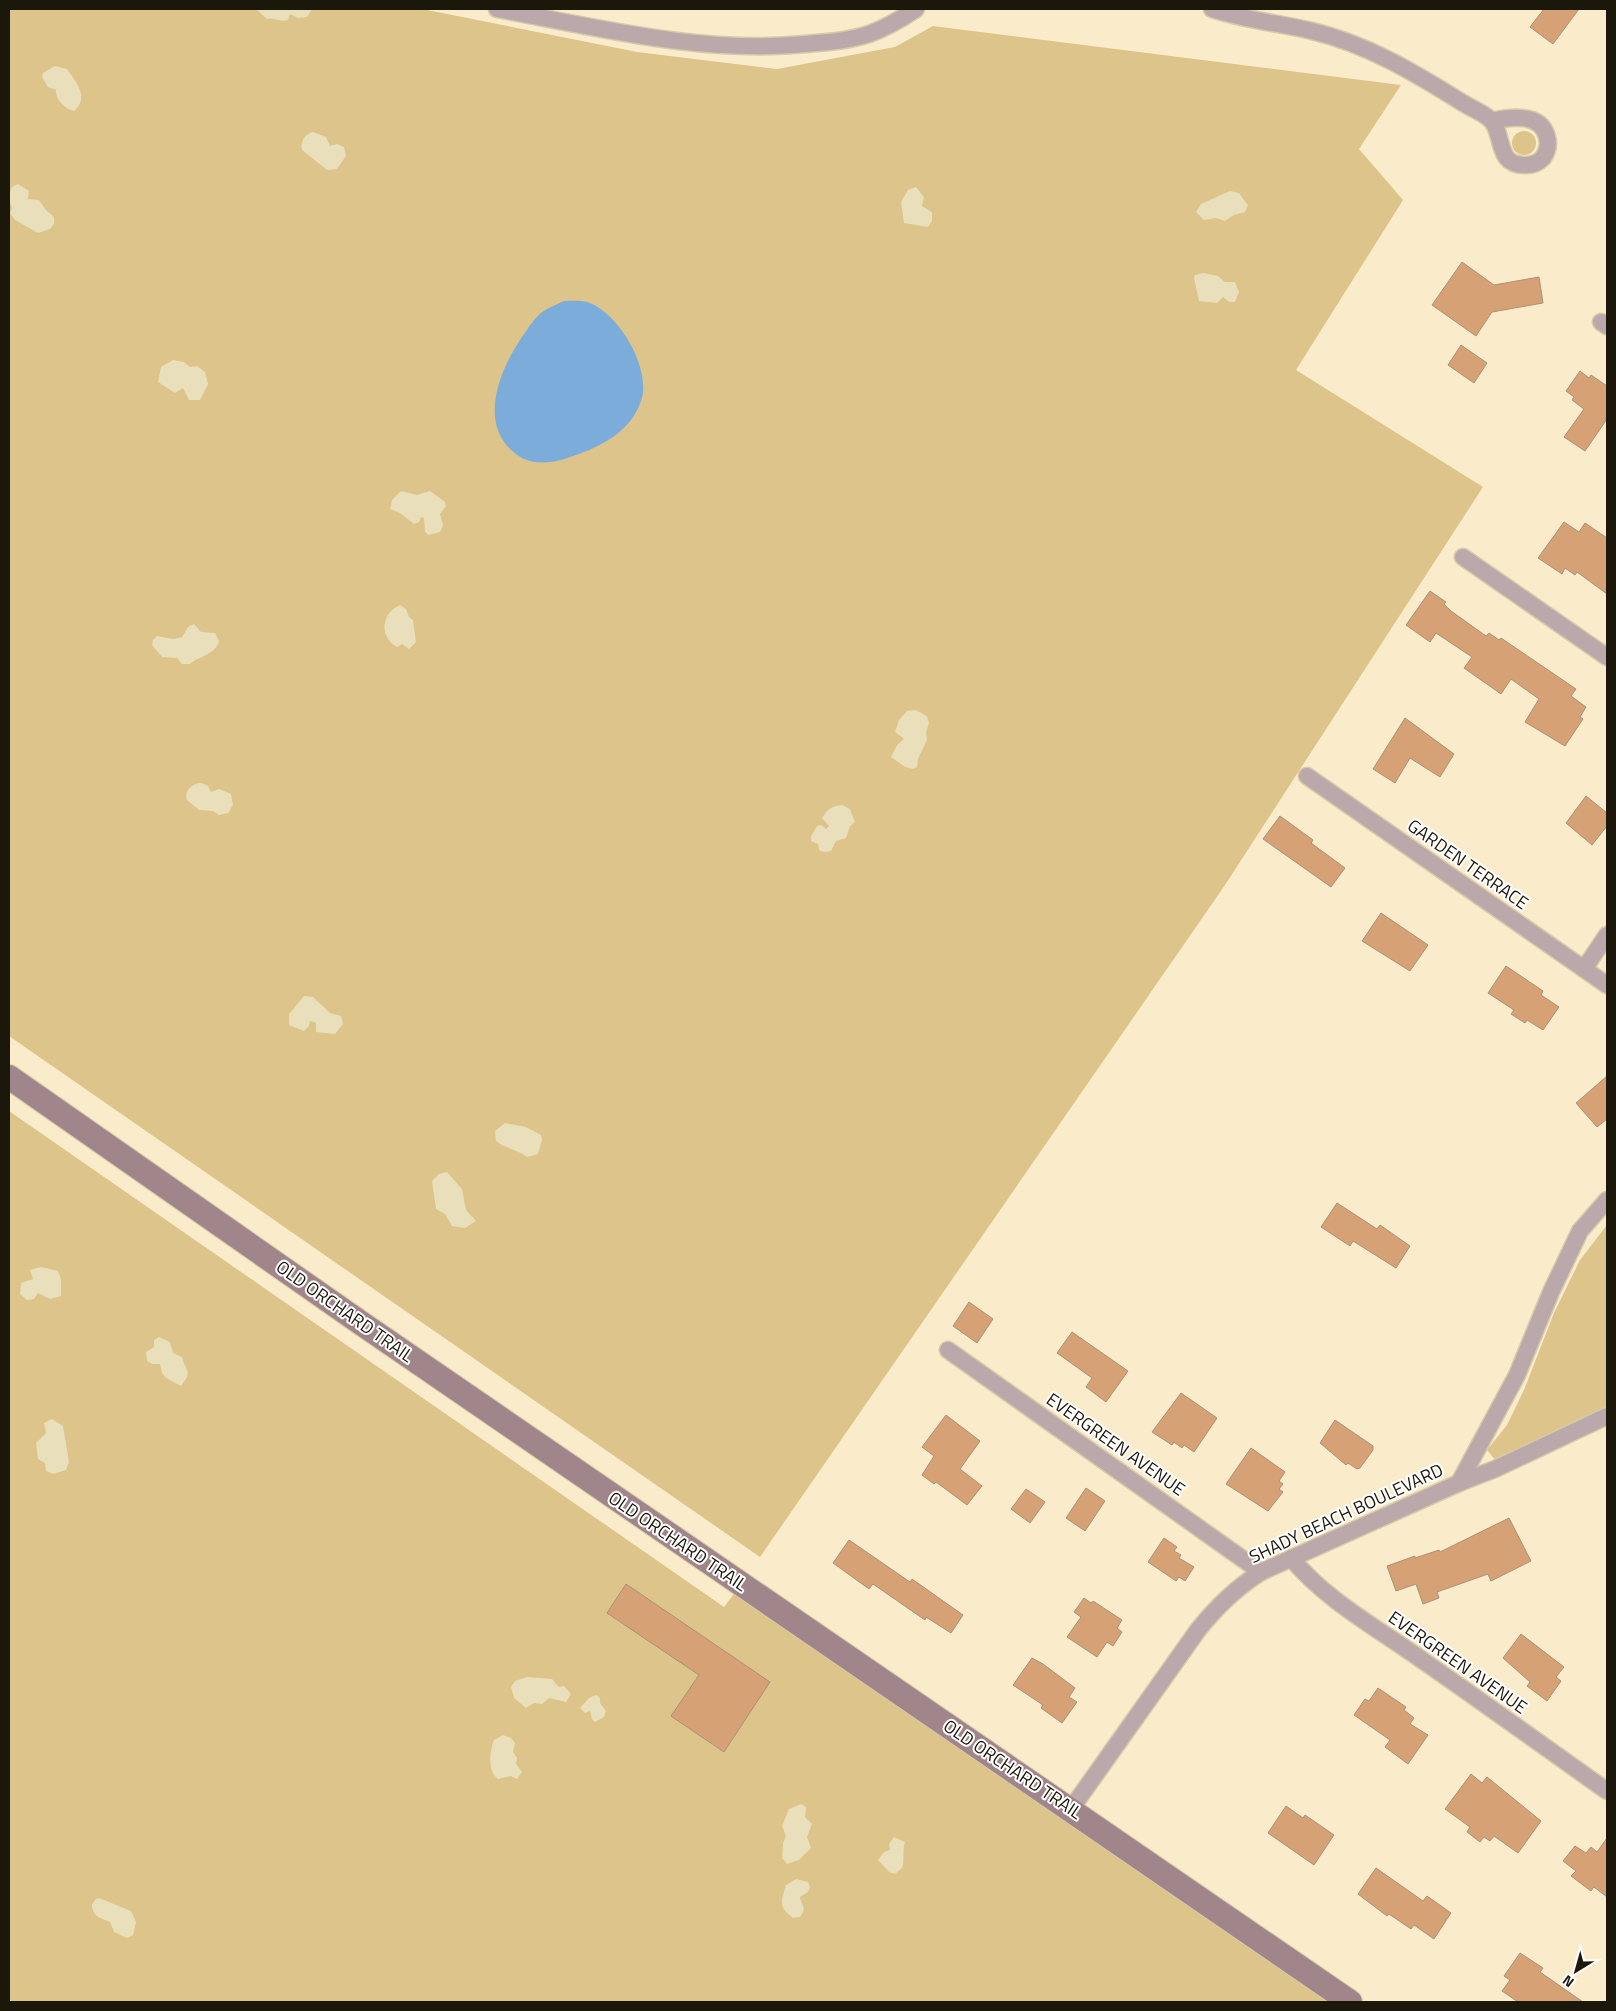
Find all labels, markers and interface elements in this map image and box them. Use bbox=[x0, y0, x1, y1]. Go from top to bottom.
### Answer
street label: GARDEN TERRACE bbox=[1402, 812, 1534, 916]
street label: OLD ORCHARD TRAIL bbox=[271, 1253, 420, 1369]
street label: EVERGREEN AVENUE bbox=[1041, 1386, 1191, 1502]
street label: SHADY BEACH BOULEVARD bbox=[1245, 1456, 1447, 1570]
street label: OLD ORCHARD TRAIL bbox=[603, 1484, 753, 1598]
street label: EVERGREEN AVENUE bbox=[1383, 1604, 1533, 1720]
street label: OLD ORCHARD TRAIL bbox=[938, 1712, 1088, 1826]
north arrow bbox=[1551, 1946, 1601, 1996]
text: N bbox=[1558, 1970, 1578, 1993]

